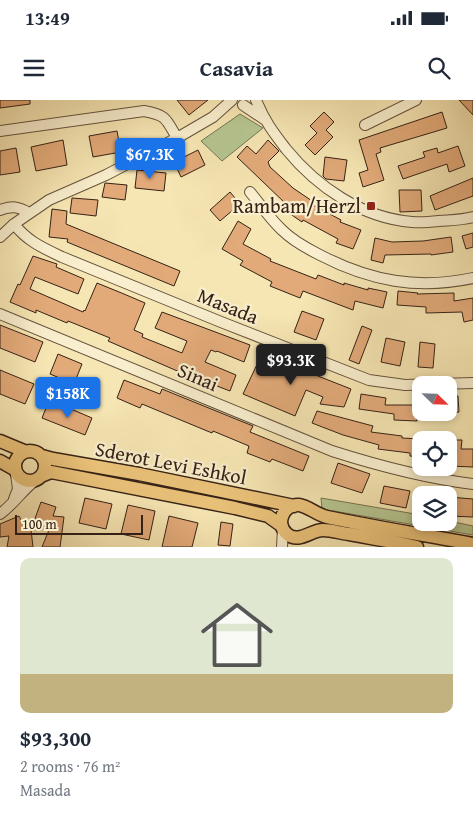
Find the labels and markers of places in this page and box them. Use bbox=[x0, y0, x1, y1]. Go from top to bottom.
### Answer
pin: $67.3K bbox=[109, 138, 191, 180]
place label: Rambam/Herzl bbox=[233, 191, 361, 220]
marker: Rambam/Herzl bbox=[365, 200, 377, 212]
pin: $93.3K bbox=[250, 344, 332, 386]
pin: $158K bbox=[33, 376, 103, 419]

